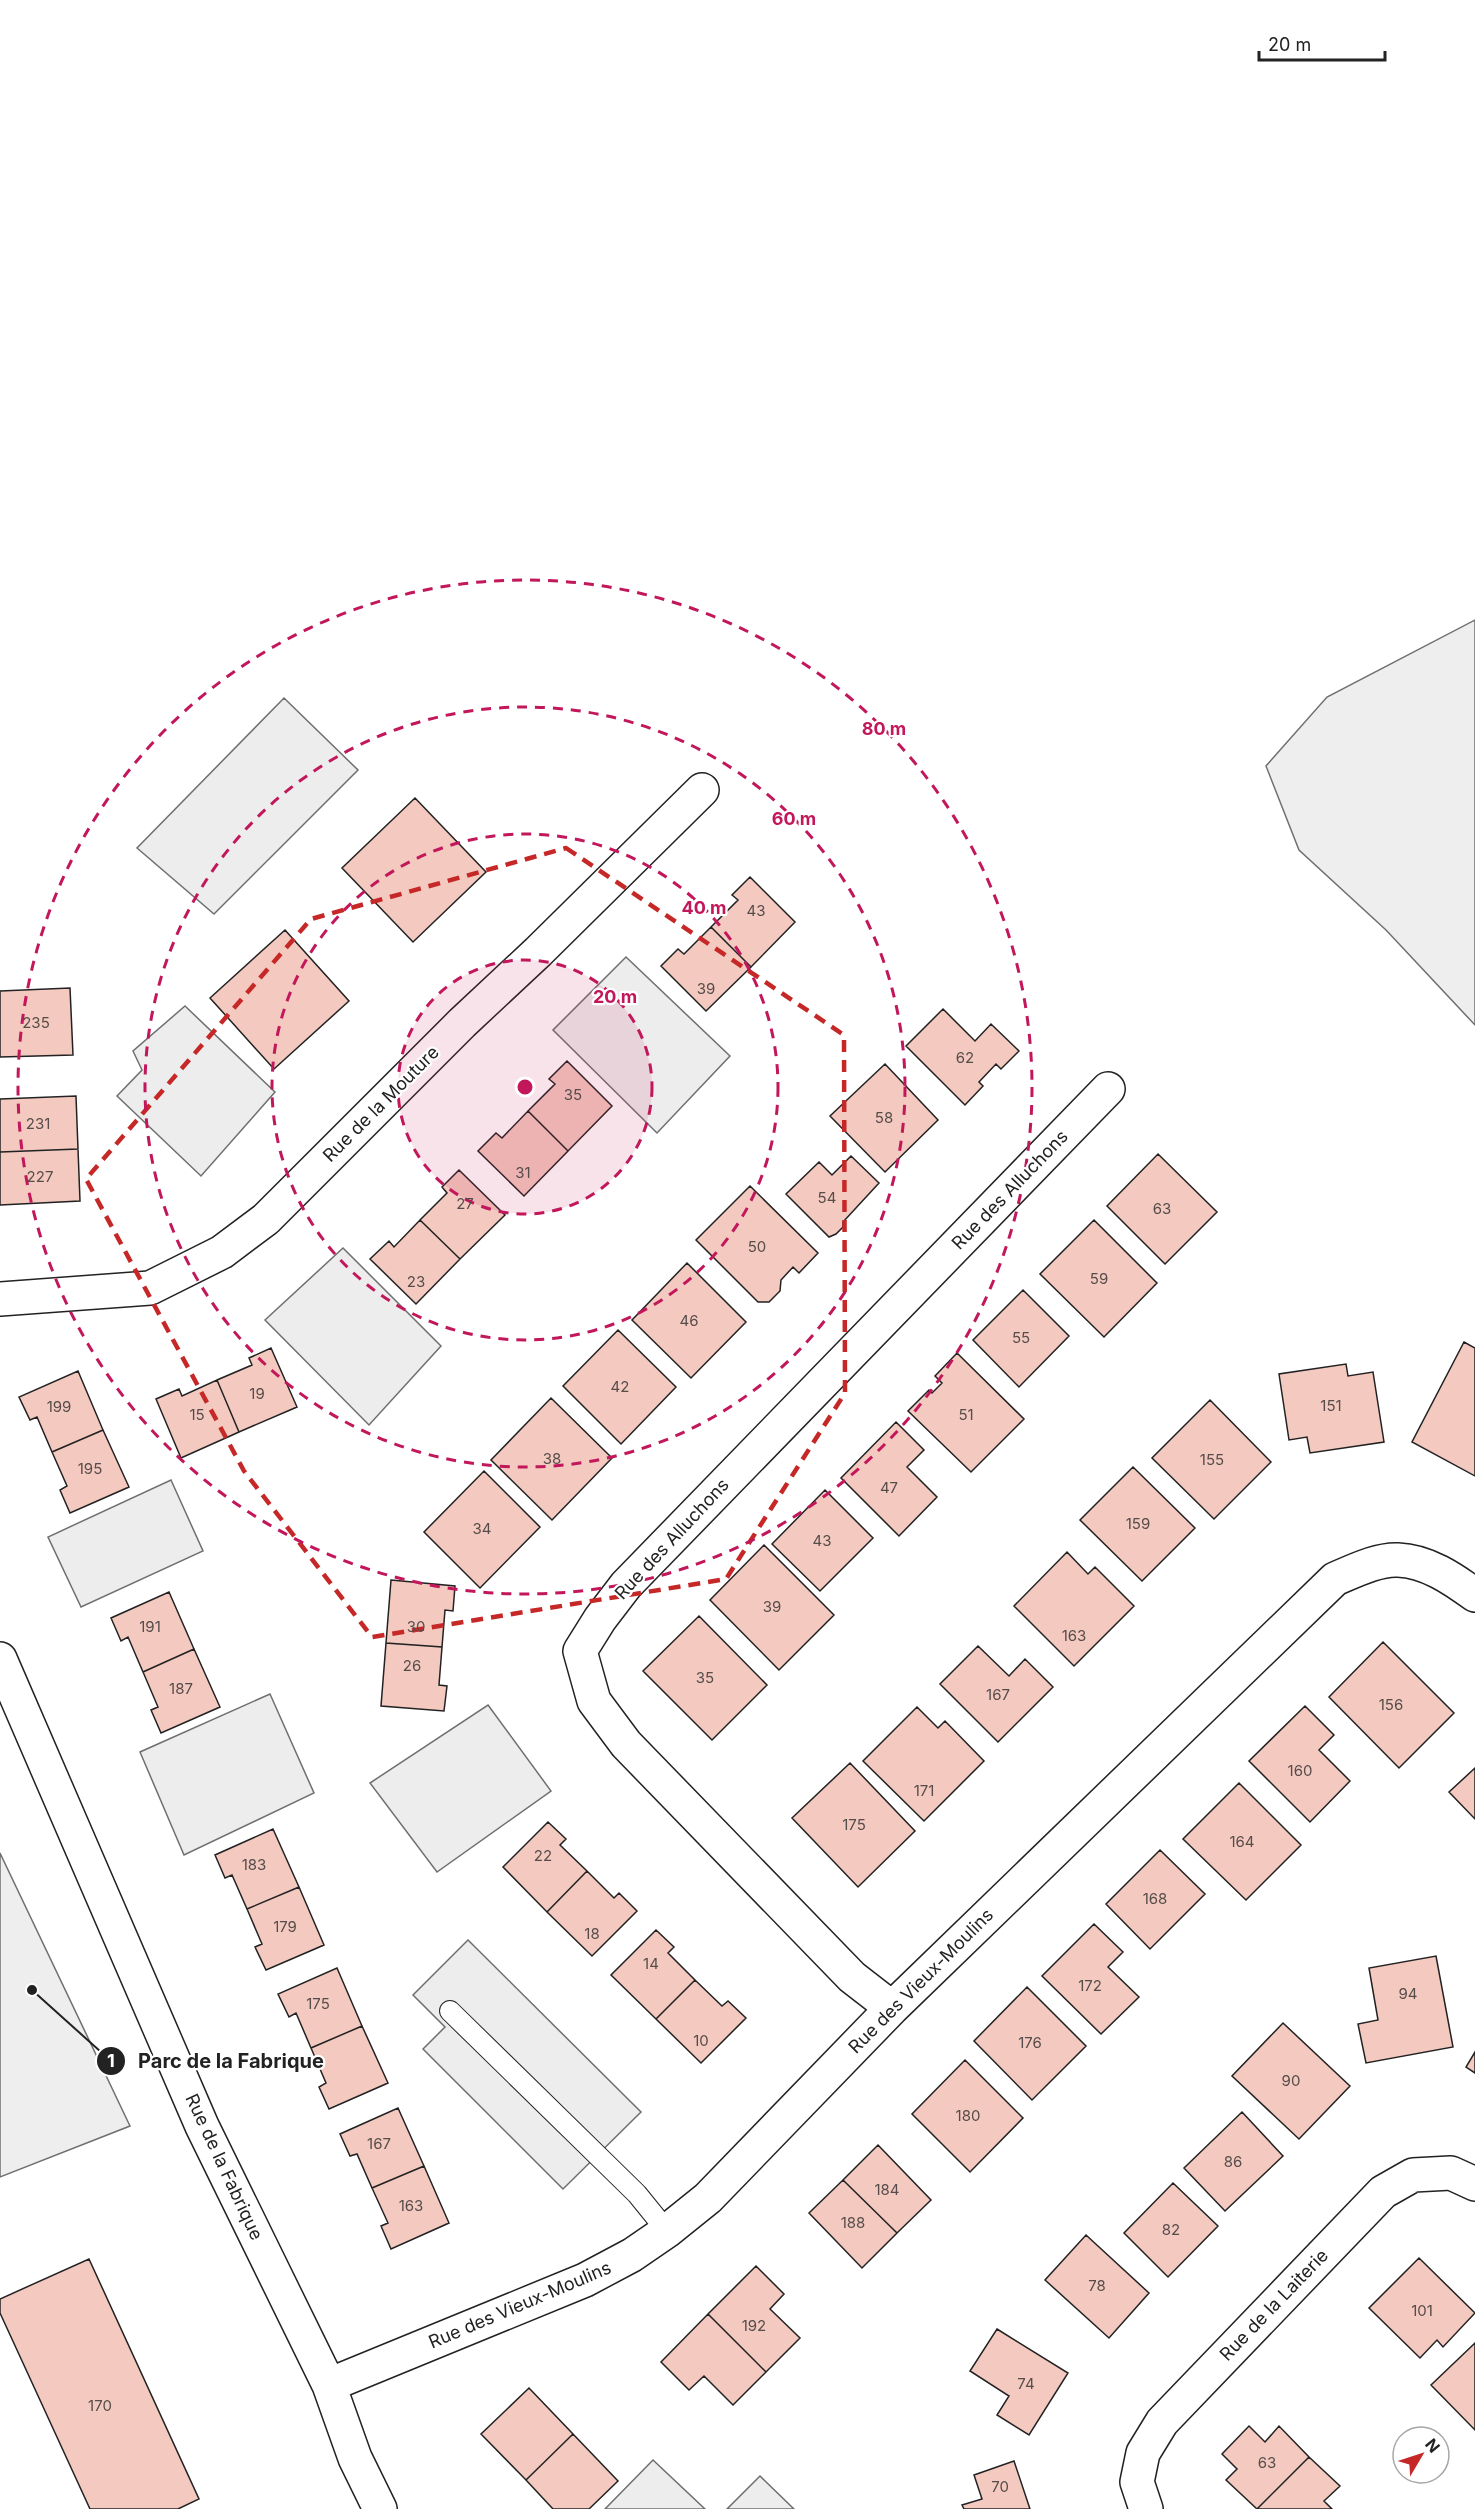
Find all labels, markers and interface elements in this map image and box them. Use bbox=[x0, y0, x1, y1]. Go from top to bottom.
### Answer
scale bar bbox=[1259, 24, 1385, 62]
text: 20 m bbox=[1268, 34, 1311, 55]
text: 80 m bbox=[862, 718, 906, 739]
text: 60 m bbox=[772, 808, 816, 829]
text: 40 m bbox=[682, 897, 727, 918]
house number: 43 bbox=[747, 901, 765, 920]
house number: 39 bbox=[697, 979, 715, 998]
text: 20 m bbox=[593, 986, 637, 1007]
house number: 235 bbox=[22, 1013, 50, 1032]
street label: Rue de la Mouture bbox=[318, 1041, 443, 1166]
house number: 62 bbox=[956, 1048, 974, 1067]
centre of rings bbox=[515, 1077, 535, 1097]
house number: 35 bbox=[564, 1085, 582, 1104]
house number: 58 bbox=[875, 1108, 893, 1127]
house number: 231 bbox=[26, 1114, 50, 1133]
street label: Rue des Alluchons bbox=[947, 1126, 1072, 1254]
house number: 31 bbox=[515, 1163, 531, 1182]
house number: 227 bbox=[27, 1167, 53, 1186]
house number: 54 bbox=[818, 1188, 836, 1207]
house number: 27 bbox=[456, 1194, 474, 1213]
house number: 63 bbox=[1153, 1199, 1171, 1218]
house number: 50 bbox=[748, 1237, 766, 1256]
house number: 59 bbox=[1090, 1269, 1108, 1288]
house number: 23 bbox=[407, 1272, 425, 1291]
house number: 46 bbox=[680, 1311, 699, 1330]
house number: 55 bbox=[1012, 1328, 1030, 1347]
house number: 42 bbox=[611, 1377, 629, 1396]
house number: 19 bbox=[249, 1384, 265, 1403]
house number: 151 bbox=[1320, 1396, 1342, 1415]
house number: 199 bbox=[47, 1397, 71, 1416]
house number: 15 bbox=[189, 1405, 205, 1424]
house number: 51 bbox=[958, 1405, 974, 1424]
house number: 38 bbox=[543, 1449, 561, 1468]
house number: 155 bbox=[1200, 1450, 1224, 1469]
house number: 195 bbox=[78, 1459, 102, 1478]
street label: Rue des Alluchons bbox=[610, 1474, 733, 1603]
house number: 47 bbox=[880, 1478, 898, 1497]
house number: 159 bbox=[1126, 1514, 1150, 1533]
house number: 34 bbox=[473, 1519, 491, 1538]
house number: 43 bbox=[813, 1531, 831, 1550]
house number: 39 bbox=[763, 1597, 781, 1616]
house number: 191 bbox=[139, 1617, 161, 1636]
house number: 30 bbox=[407, 1617, 425, 1636]
house number: 163 bbox=[1062, 1626, 1086, 1645]
house number: 26 bbox=[403, 1656, 421, 1675]
house number: 35 bbox=[696, 1668, 714, 1687]
house number: 187 bbox=[169, 1679, 193, 1698]
house number: 167 bbox=[986, 1685, 1010, 1704]
house number: 156 bbox=[1379, 1695, 1403, 1714]
house number: 160 bbox=[1288, 1761, 1312, 1780]
house number: 171 bbox=[914, 1781, 934, 1800]
house number: 175 bbox=[842, 1815, 866, 1834]
house number: 164 bbox=[1229, 1832, 1255, 1851]
house number: 22 bbox=[534, 1846, 552, 1865]
house number: 183 bbox=[242, 1855, 266, 1874]
house number: 168 bbox=[1143, 1889, 1167, 1908]
street label: Rue des Vieux-Moulins bbox=[844, 1904, 997, 2057]
house number: 179 bbox=[273, 1917, 297, 1936]
house number: 18 bbox=[584, 1924, 600, 1943]
house number: 14 bbox=[643, 1954, 659, 1973]
house number: 172 bbox=[1078, 1976, 1102, 1995]
house number: 94 bbox=[1399, 1984, 1418, 2003]
house number: 175 bbox=[306, 1994, 330, 2013]
house number: 10 bbox=[693, 2031, 709, 2050]
house number: 176 bbox=[1018, 2033, 1042, 2052]
callout: Parc de la Fabrique bbox=[96, 2042, 336, 2080]
text: Parc de la Fabrique bbox=[138, 2049, 324, 2073]
text: 1 bbox=[107, 2050, 115, 2071]
house number: 90 bbox=[1282, 2071, 1300, 2090]
street label: Rue de la Fabrique bbox=[181, 2090, 268, 2243]
house number: 180 bbox=[956, 2106, 980, 2125]
house number: 167 bbox=[367, 2134, 391, 2153]
house number: 86 bbox=[1224, 2152, 1242, 2171]
house number: 184 bbox=[874, 2180, 900, 2199]
house number: 163 bbox=[399, 2196, 423, 2215]
house number: 188 bbox=[841, 2213, 865, 2232]
house number: 82 bbox=[1162, 2220, 1180, 2239]
street label: Rue de la Laiterie bbox=[1215, 2245, 1332, 2365]
street label: Rue des Vieux-Moulins bbox=[425, 2257, 614, 2353]
house number: 78 bbox=[1088, 2276, 1106, 2295]
house number: 101 bbox=[1411, 2301, 1433, 2320]
house number: 192 bbox=[742, 2316, 766, 2335]
house number: 74 bbox=[1017, 2374, 1035, 2393]
house number: 170 bbox=[88, 2396, 112, 2415]
north arrow bbox=[1391, 2425, 1451, 2485]
text: N bbox=[1421, 2435, 1444, 2457]
house number: 63 bbox=[1258, 2453, 1276, 2472]
house number: 70 bbox=[991, 2477, 1009, 2496]

